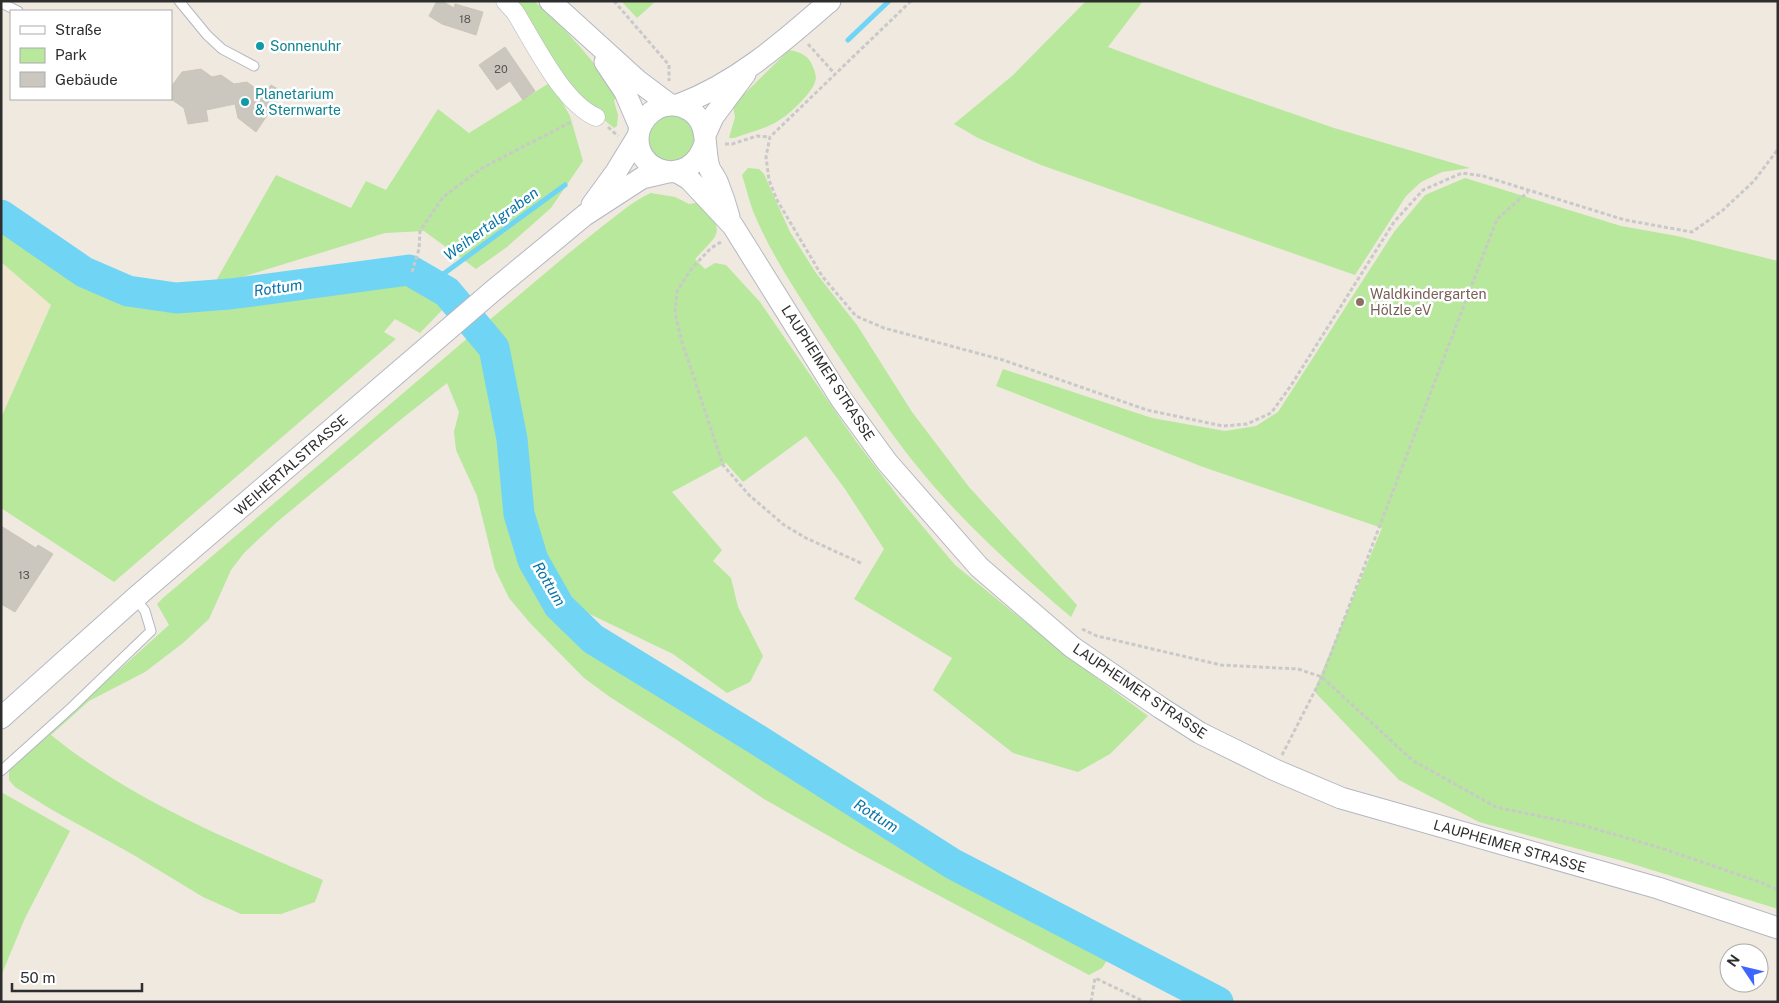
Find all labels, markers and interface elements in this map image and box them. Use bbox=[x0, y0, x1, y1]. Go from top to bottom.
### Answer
legend bbox=[10, 10, 172, 100]
house number: 18 bbox=[459, 13, 471, 25]
text: Straße bbox=[55, 21, 102, 38]
place label: Sonnenuhr bbox=[270, 38, 341, 54]
marker: Sonnenuhr bbox=[254, 40, 266, 52]
text: Park bbox=[55, 46, 87, 63]
house number: 20 bbox=[494, 63, 508, 75]
text: Gebäude bbox=[55, 71, 118, 88]
place label: Planetarium & Sternwarte bbox=[255, 86, 341, 118]
marker: Planetarium & Sternwarte bbox=[239, 96, 251, 108]
water label: Weihertalgraben bbox=[440, 184, 541, 264]
water label: Rottum bbox=[253, 276, 303, 299]
place label: Waldkindergarten Hölzle eV bbox=[1370, 286, 1487, 318]
marker: Waldkindergarten Hölzle eV bbox=[1354, 296, 1366, 308]
street label: LAUPHEIMER STRASSE bbox=[778, 302, 878, 444]
street label: WEIHERTALSTRASSE bbox=[231, 412, 351, 518]
water label: Rottum bbox=[530, 558, 569, 609]
house number: 13 bbox=[18, 569, 30, 581]
street label: LAUPHEIMER STRASSE bbox=[1070, 640, 1210, 742]
water label: Rottum bbox=[851, 795, 901, 836]
street label: LAUPHEIMER STRASSE bbox=[1432, 817, 1588, 875]
north arrow bbox=[1719, 943, 1769, 993]
text: N bbox=[1724, 951, 1743, 970]
scale bar bbox=[12, 960, 142, 992]
text: 50 m bbox=[20, 969, 55, 986]

